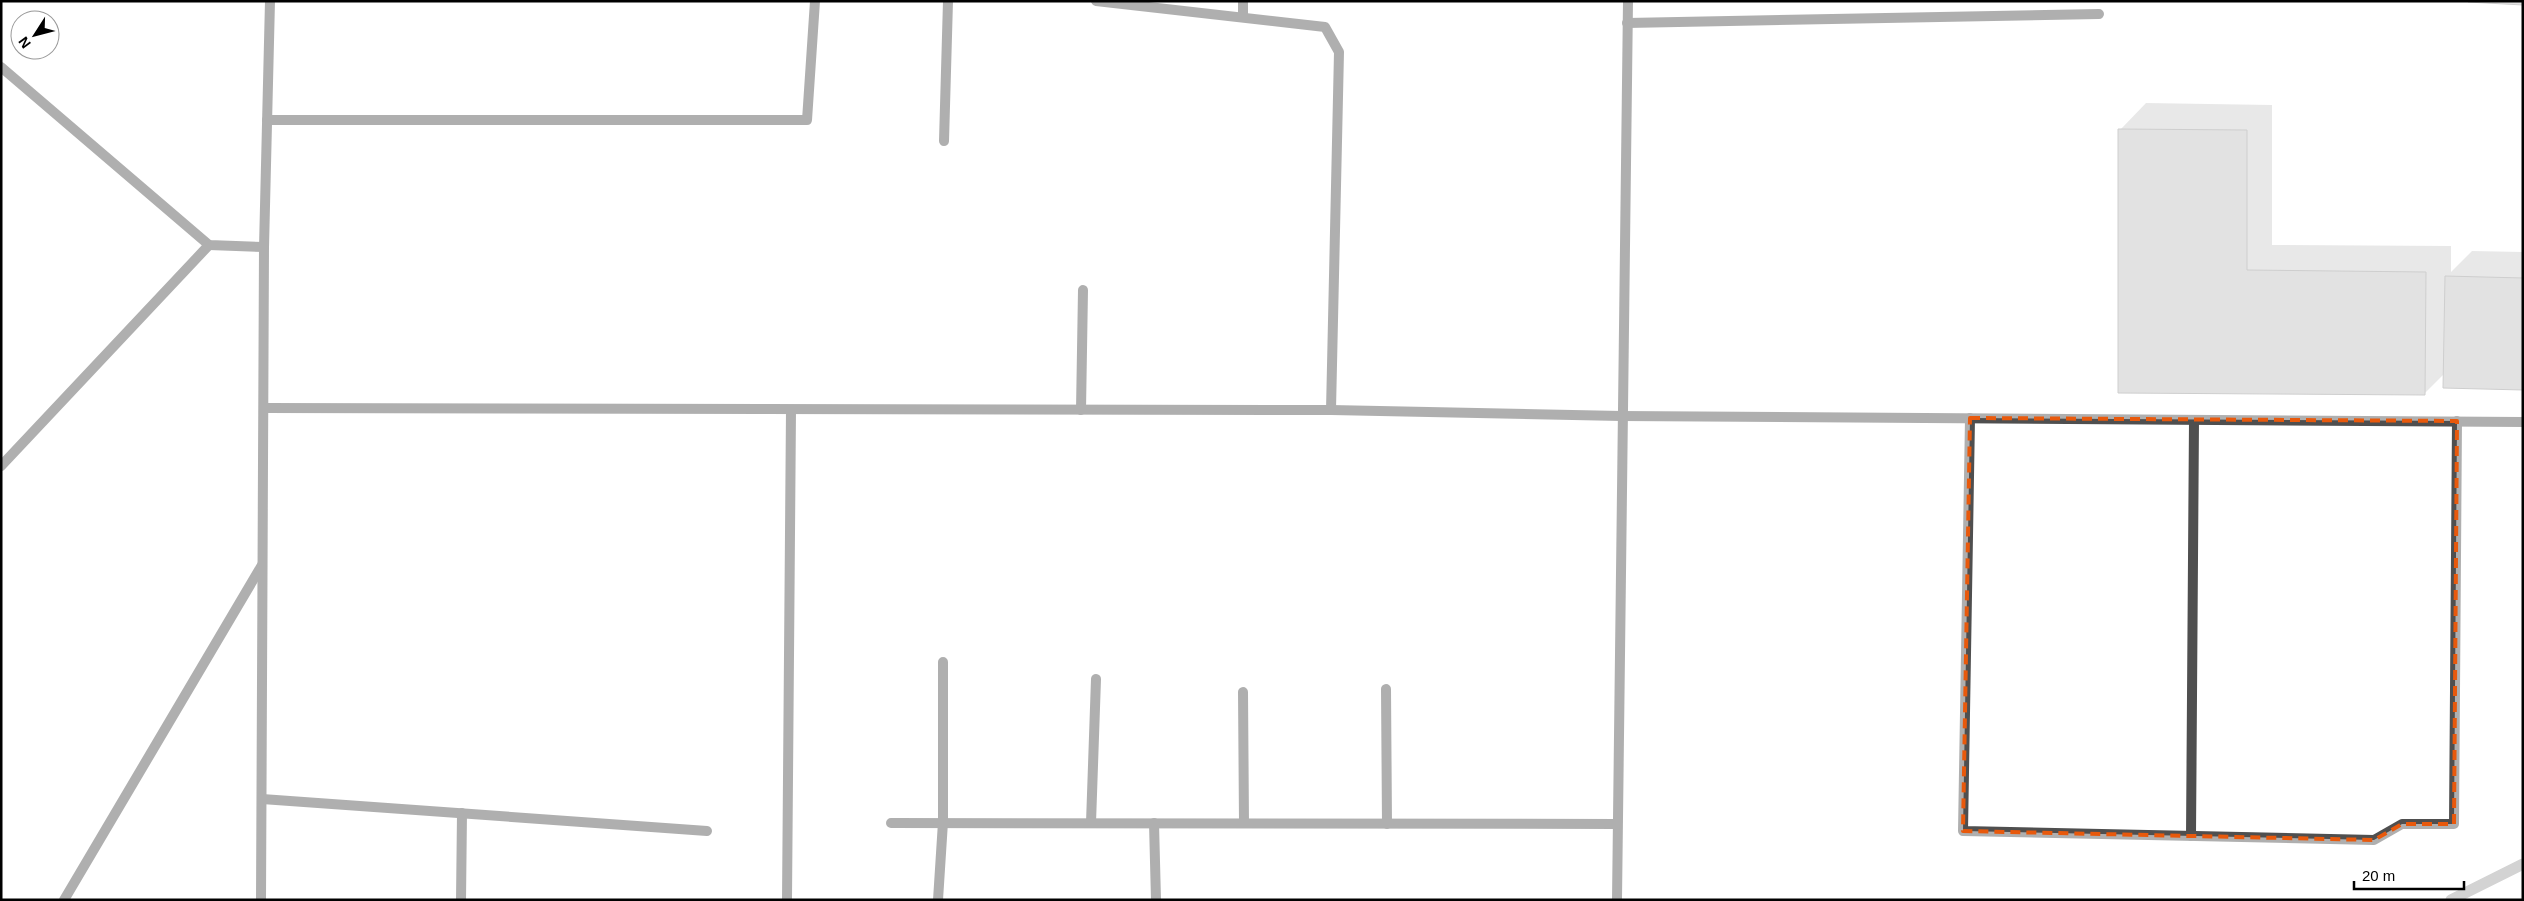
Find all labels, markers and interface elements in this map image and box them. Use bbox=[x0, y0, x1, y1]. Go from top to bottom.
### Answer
north arrow bbox=[10, 10, 60, 60]
text: N bbox=[15, 34, 34, 51]
scale bar bbox=[2354, 858, 2464, 890]
text: 20 m bbox=[2362, 867, 2395, 884]

